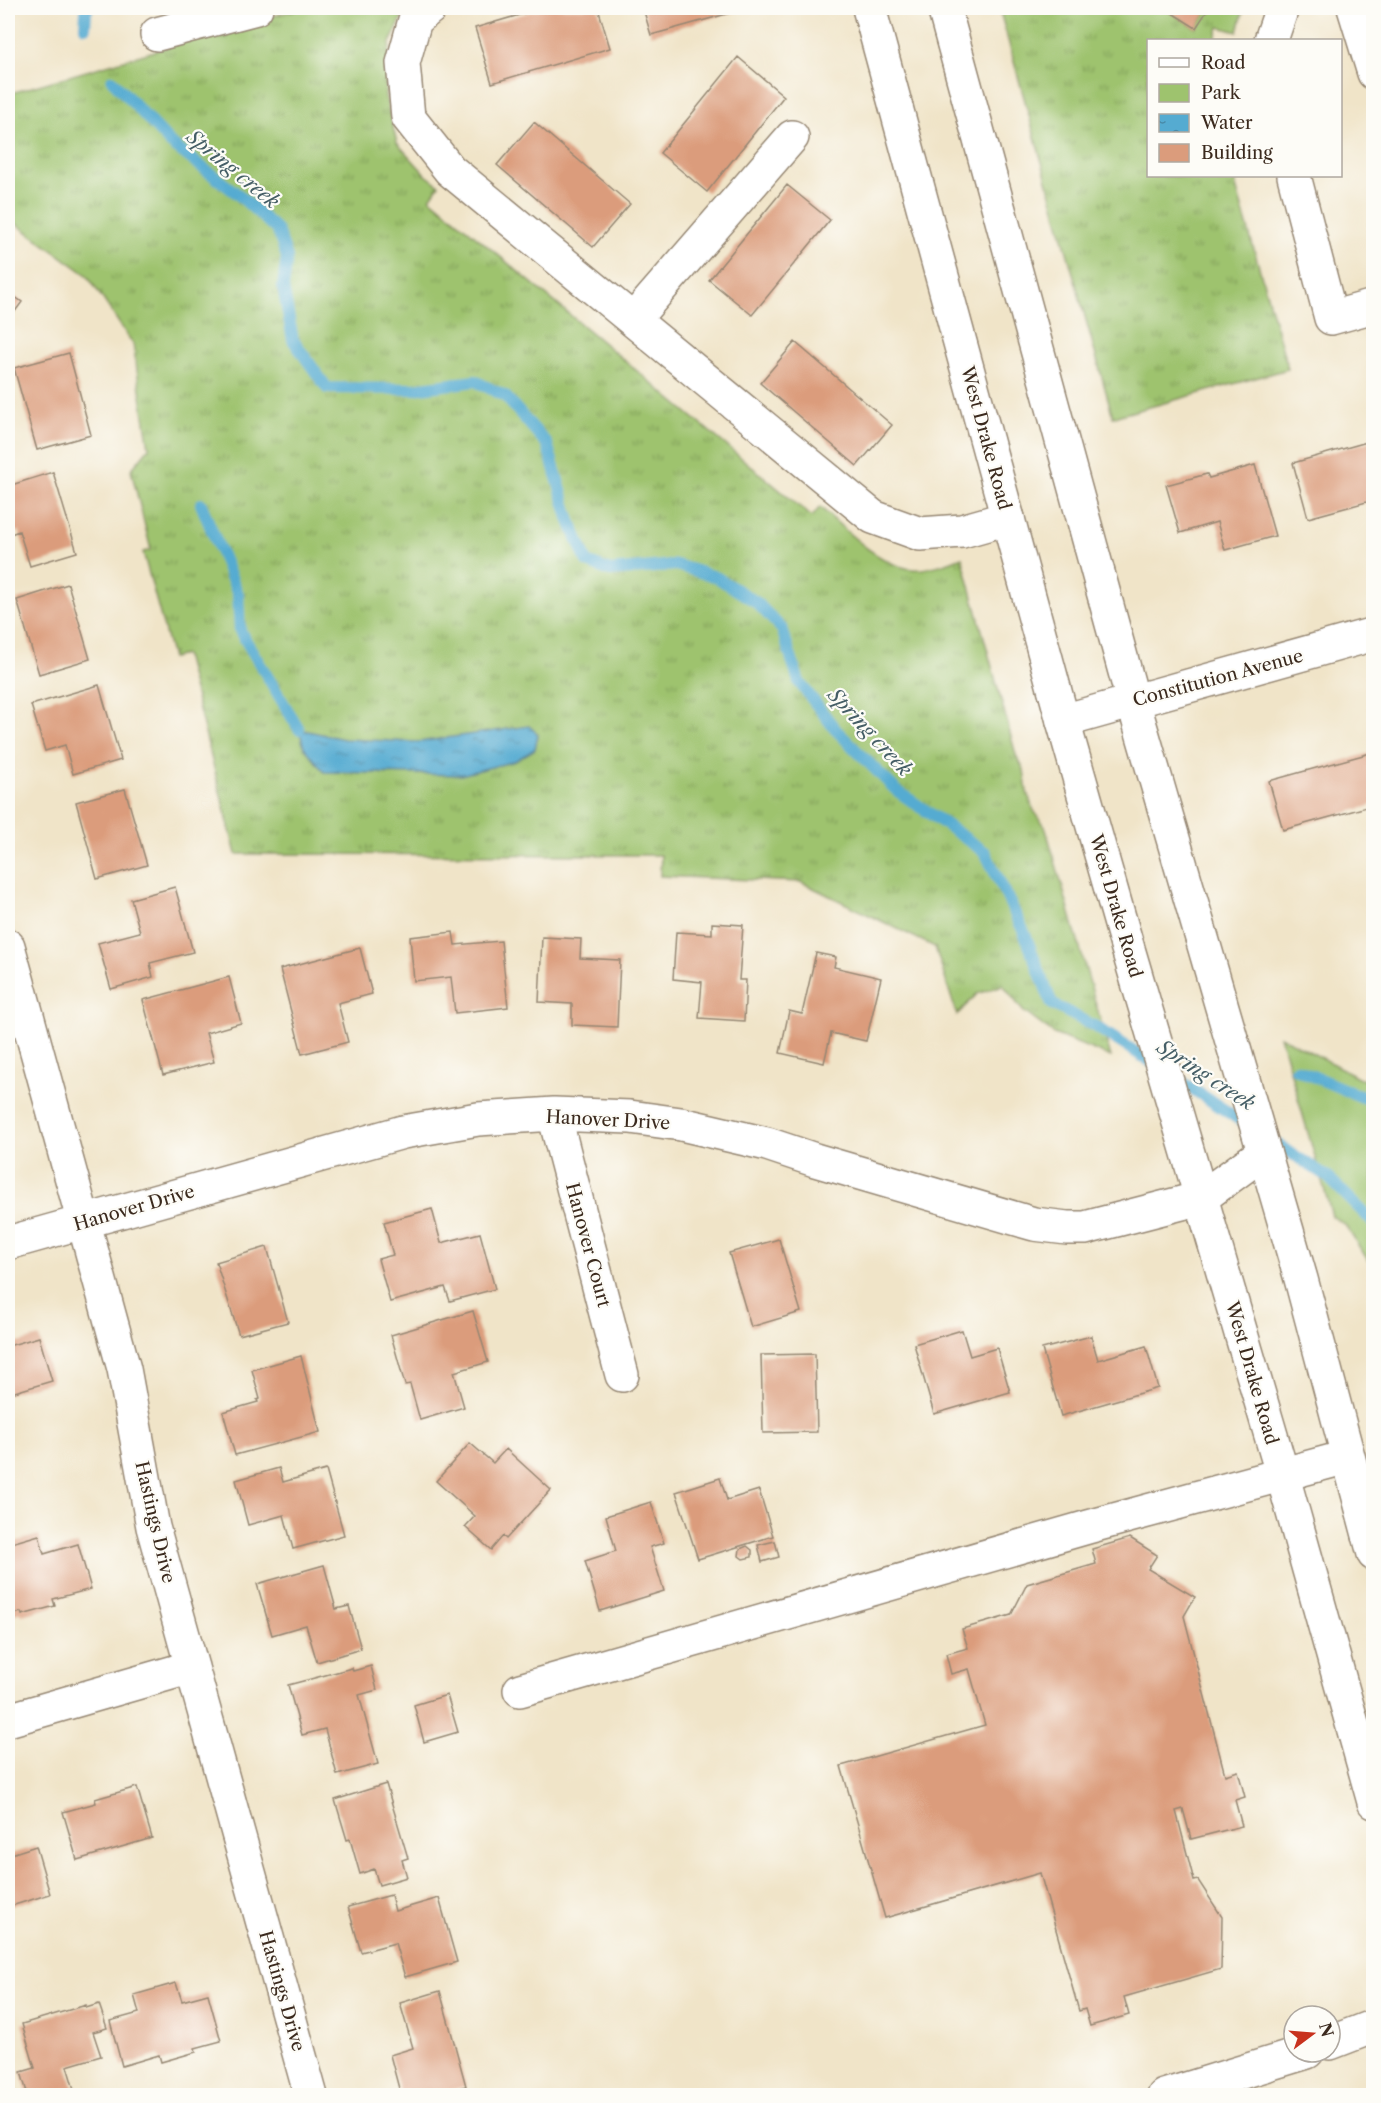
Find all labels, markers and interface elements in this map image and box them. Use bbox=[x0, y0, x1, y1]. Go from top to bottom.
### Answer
legend bbox=[1147, 39, 1342, 177]
text: Road bbox=[1201, 52, 1246, 74]
text: Park bbox=[1201, 82, 1242, 104]
text: Water bbox=[1200, 112, 1253, 134]
water label: Spring creek bbox=[181, 124, 284, 214]
text: Building bbox=[1201, 142, 1273, 164]
street label: West Drake Road bbox=[956, 363, 1016, 512]
street label: Constitution Avenue bbox=[1130, 645, 1306, 711]
water label: Spring creek bbox=[822, 682, 917, 781]
street label: West Drake Road bbox=[1085, 831, 1147, 980]
water label: Spring creek bbox=[1152, 1034, 1260, 1116]
street label: Hanover Drive bbox=[545, 1106, 671, 1134]
street label: Hanover Drive bbox=[71, 1180, 197, 1236]
street label: Hanover Court bbox=[561, 1180, 615, 1310]
street label: West Drake Road bbox=[1221, 1298, 1283, 1447]
street label: Hastings Drive bbox=[130, 1459, 180, 1585]
street label: Hastings Drive bbox=[254, 1928, 310, 2054]
north arrow bbox=[1282, 2004, 1342, 2064]
text: N bbox=[1315, 2020, 1338, 2039]

